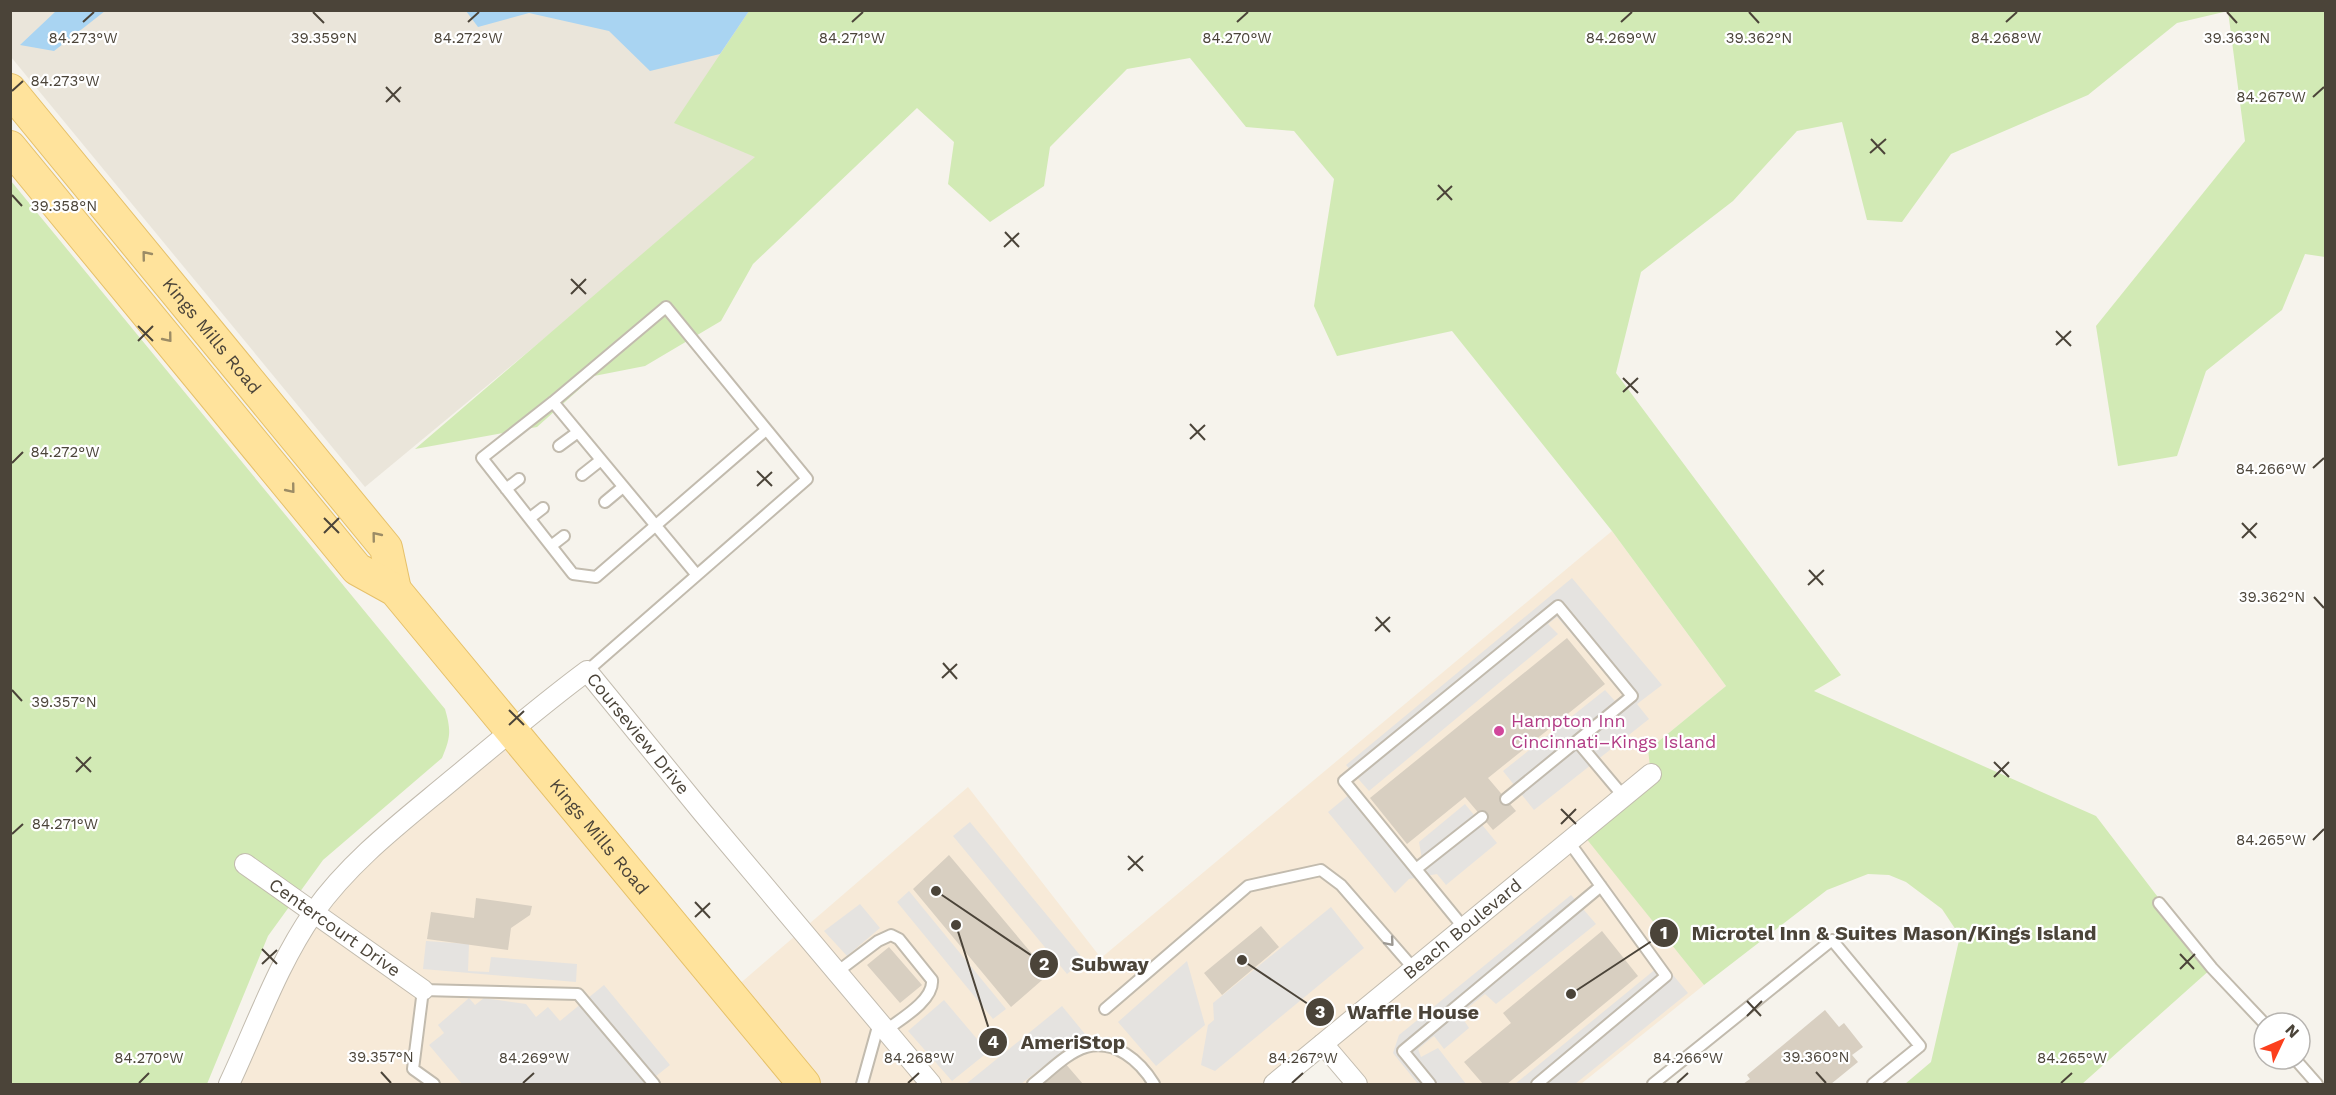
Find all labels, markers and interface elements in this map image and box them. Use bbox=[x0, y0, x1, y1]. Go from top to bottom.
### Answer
text: 84.273°W bbox=[48, 29, 118, 47]
text: 39.359°N bbox=[291, 29, 357, 47]
text: 84.272°W bbox=[433, 29, 503, 47]
text: 84.271°W bbox=[819, 29, 885, 47]
text: 84.270°W bbox=[1202, 29, 1272, 47]
text: 84.269°W bbox=[1586, 29, 1656, 47]
text: 39.362°N bbox=[1726, 29, 1792, 47]
text: 84.268°W bbox=[1971, 29, 2041, 47]
text: 39.363°N bbox=[2204, 29, 2270, 47]
text: 84.273°W bbox=[30, 72, 100, 90]
text: 84.267°W bbox=[2236, 88, 2306, 106]
text: 39.358°N bbox=[31, 197, 97, 215]
one-way arrow bbox=[142, 251, 153, 262]
street label: Kings Mills Road bbox=[158, 273, 266, 398]
one-way arrow bbox=[160, 331, 171, 342]
text: 84.272°W bbox=[30, 443, 100, 461]
text: 84.266°W bbox=[2236, 460, 2306, 478]
one-way arrow bbox=[284, 482, 295, 493]
one-way arrow bbox=[373, 532, 384, 543]
text: 39.362°N bbox=[2239, 588, 2305, 606]
street label: Courseview Drive bbox=[583, 668, 694, 798]
text: 39.357°N bbox=[31, 693, 97, 711]
place label: Hampton Inn Cincinnati–Kings Island bbox=[1511, 710, 1716, 752]
marker: Hampton Inn Cincinnati–Kings Island bbox=[1492, 724, 1506, 738]
street label: Kings Mills Road bbox=[546, 774, 654, 898]
text: 84.271°W bbox=[32, 815, 98, 833]
text: 84.265°W bbox=[2236, 831, 2306, 849]
street label: Centercourt Drive bbox=[265, 873, 405, 981]
street label: Beach Boulevard bbox=[1399, 874, 1526, 983]
callout: Microtel Inn & Suites Mason/Kings Island bbox=[1649, 914, 2109, 952]
text: Microtel Inn & Suites Mason/Kings Island bbox=[1691, 921, 2097, 945]
text: 1 bbox=[1660, 922, 1668, 943]
one-way arrow bbox=[1383, 935, 1394, 946]
callout: Subway bbox=[1029, 945, 1161, 983]
text: Subway bbox=[1071, 952, 1150, 976]
text: 2 bbox=[1039, 953, 1049, 974]
callout: Waffle House bbox=[1305, 993, 1491, 1031]
text: Waffle House bbox=[1347, 1000, 1479, 1024]
text: 3 bbox=[1315, 1001, 1325, 1022]
north arrow bbox=[2252, 1011, 2312, 1071]
text: N bbox=[2281, 1020, 2303, 1042]
callout: AmeriStop bbox=[978, 1023, 1137, 1061]
text: AmeriStop bbox=[1021, 1030, 1125, 1054]
text: 4 bbox=[987, 1031, 999, 1052]
text: 39.357°N bbox=[348, 1048, 414, 1066]
text: 39.360°N bbox=[1783, 1048, 1849, 1066]
text: 84.270°W bbox=[114, 1049, 184, 1067]
text: 84.269°W bbox=[499, 1049, 569, 1067]
text: 84.268°W bbox=[884, 1049, 954, 1067]
text: 84.267°W bbox=[1268, 1049, 1338, 1067]
text: 84.266°W bbox=[1653, 1049, 1723, 1067]
text: 84.265°W bbox=[2037, 1049, 2107, 1067]

